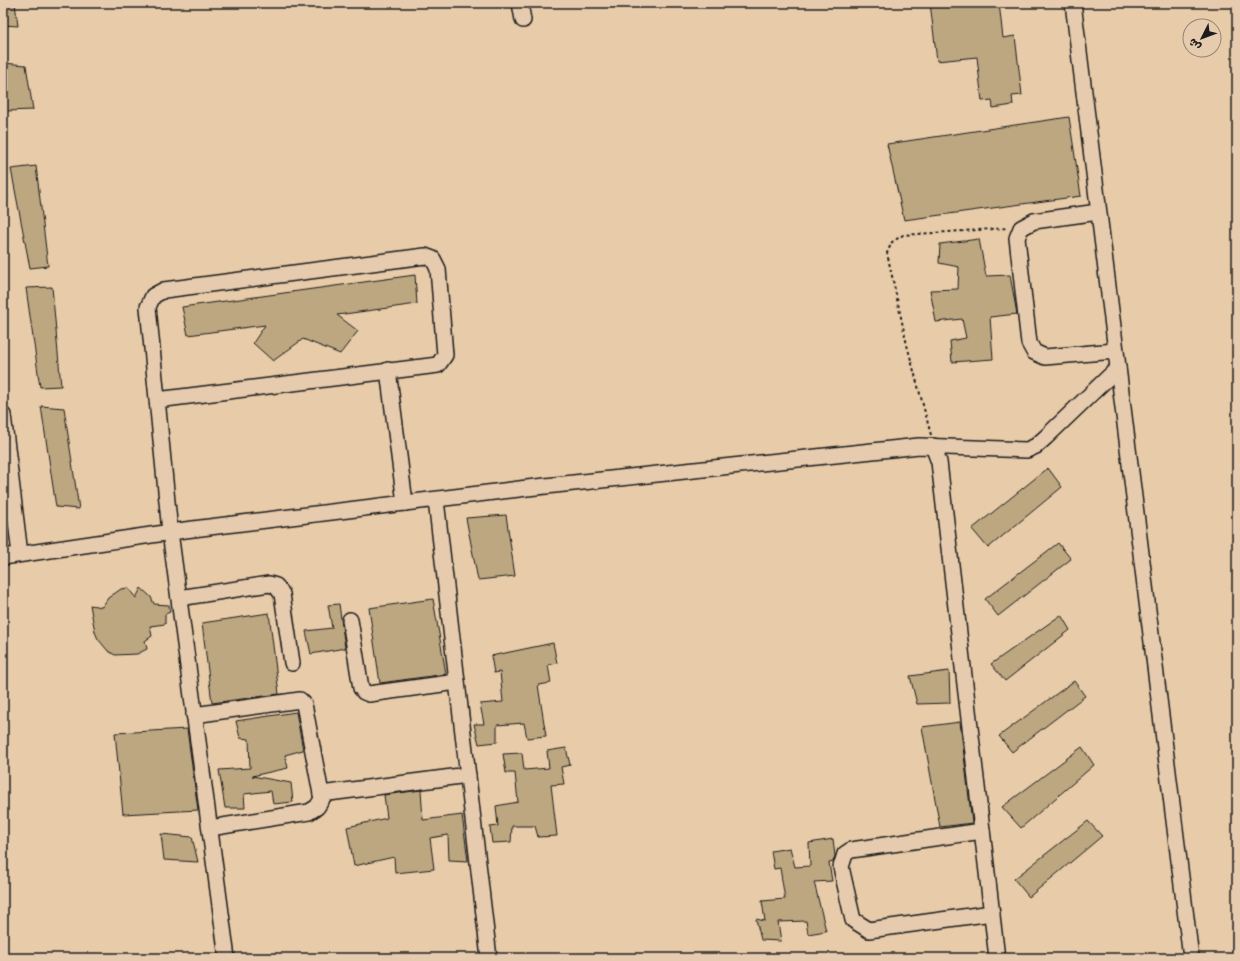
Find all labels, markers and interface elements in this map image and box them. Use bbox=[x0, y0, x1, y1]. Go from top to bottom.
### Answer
north arrow bbox=[1182, 18, 1222, 58]
text: ش bbox=[1188, 35, 1205, 52]

